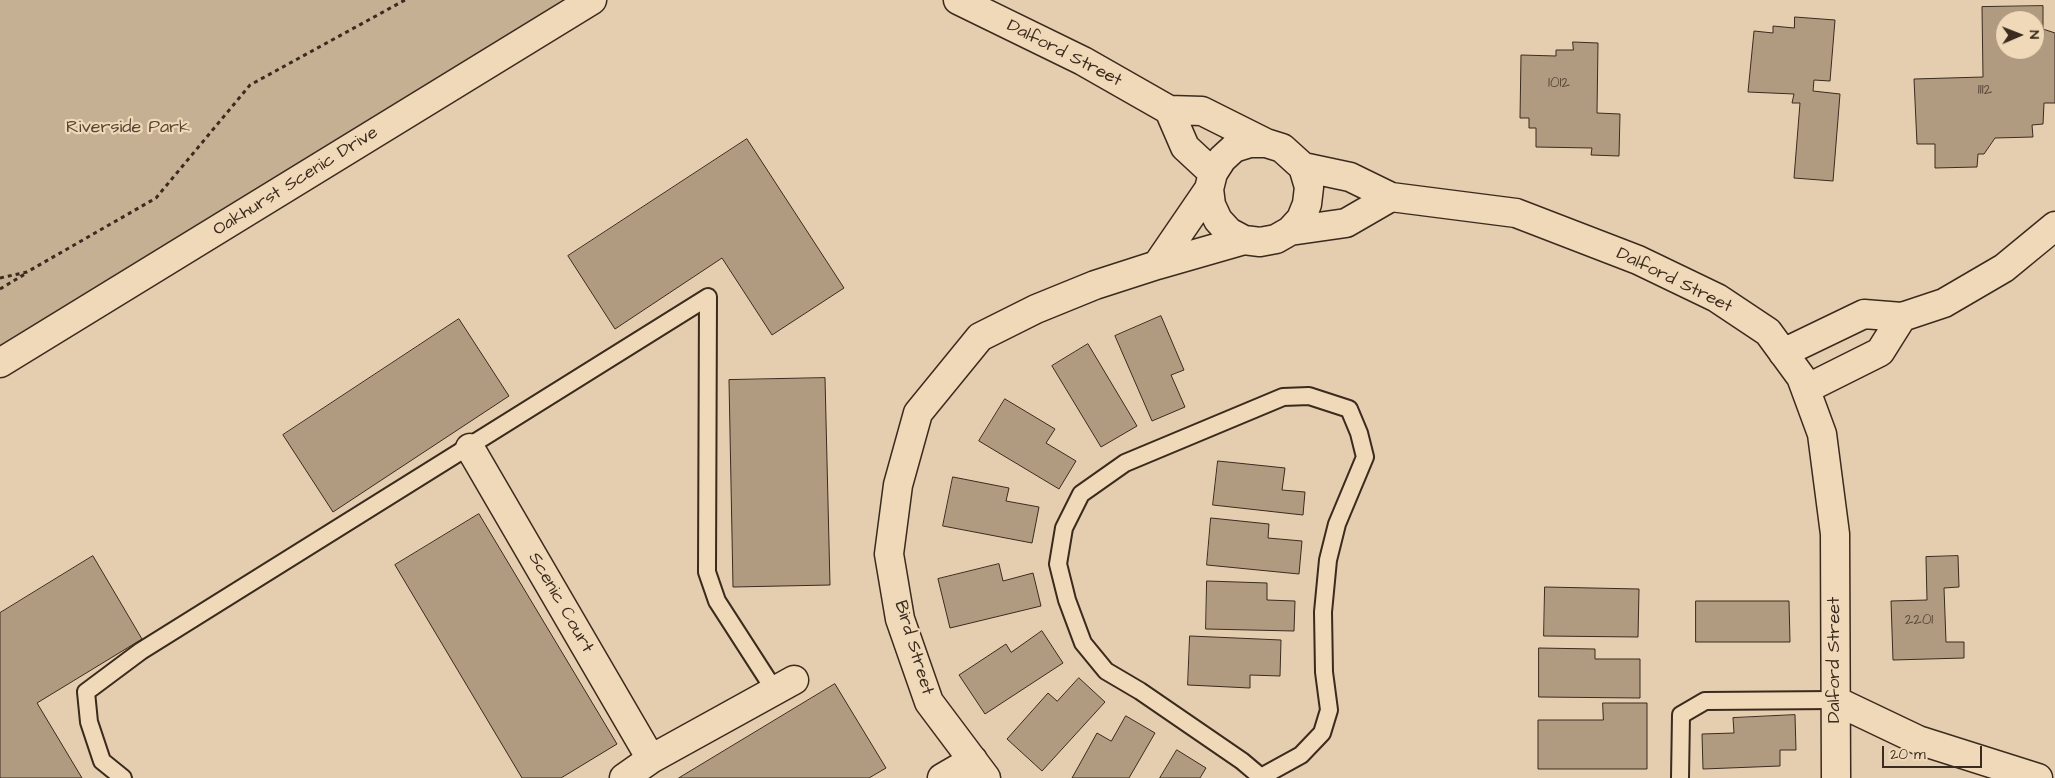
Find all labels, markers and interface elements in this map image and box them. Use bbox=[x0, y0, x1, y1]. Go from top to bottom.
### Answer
north arrow bbox=[1995, 10, 2045, 60]
street label: Dalford Street bbox=[1003, 16, 1125, 92]
text: N bbox=[2024, 30, 2044, 39]
house number: 1012 bbox=[1548, 75, 1570, 93]
house number: 1112 bbox=[1978, 82, 1992, 100]
park label: Riverside Park bbox=[66, 117, 190, 139]
street label: Oakhurst Scenic Drive bbox=[210, 122, 382, 242]
street label: Dalford Street bbox=[1612, 244, 1736, 318]
street label: Scenic Court bbox=[523, 549, 597, 657]
street label: Dalford Street bbox=[1824, 597, 1846, 723]
street label: Bird Street bbox=[888, 598, 938, 698]
house number: 2201 bbox=[1905, 612, 1933, 630]
scale bar bbox=[1885, 736, 1985, 768]
text: 20 m bbox=[1890, 744, 1926, 765]

